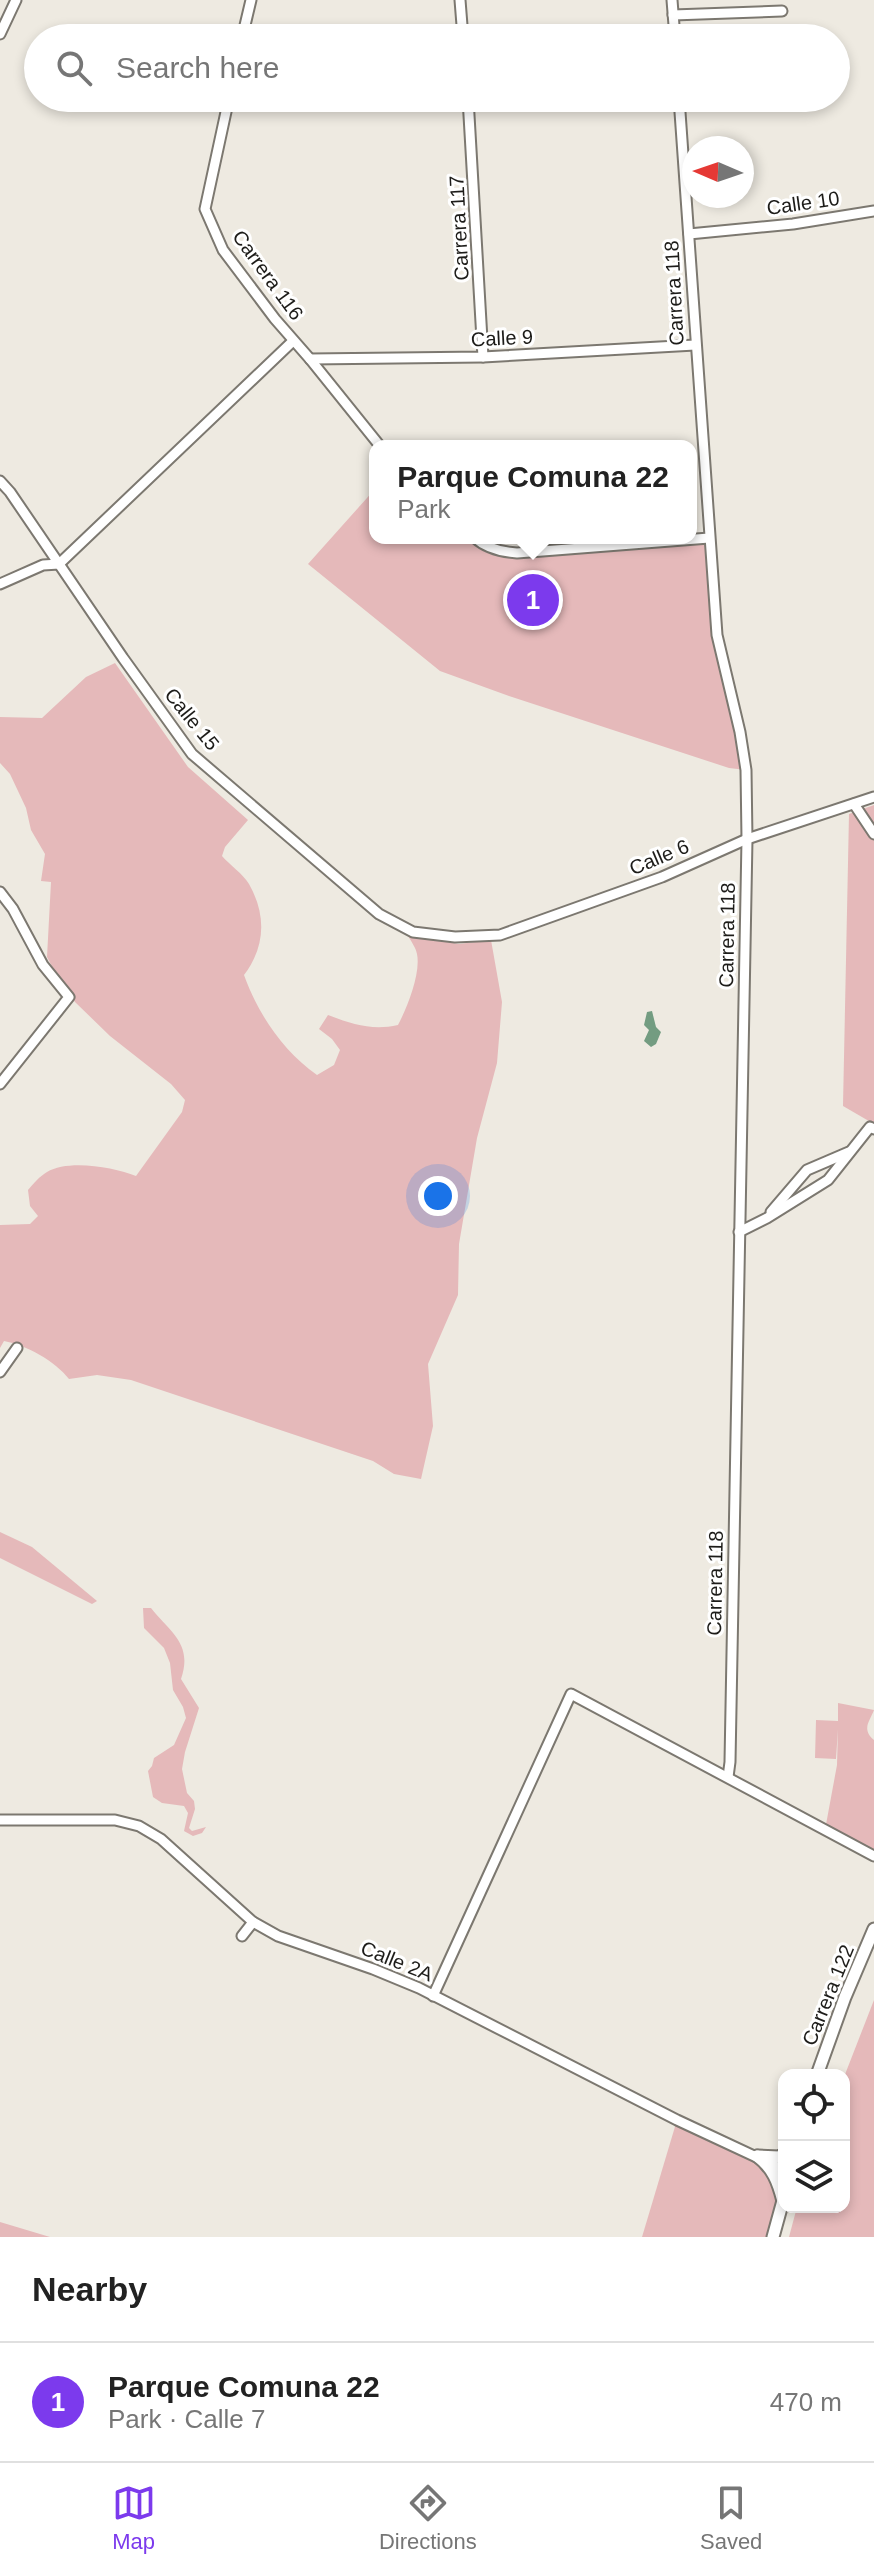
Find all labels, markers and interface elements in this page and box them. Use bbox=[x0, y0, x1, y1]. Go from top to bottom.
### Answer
search box bbox=[24, 24, 850, 112]
icon: search bbox=[52, 46, 96, 90]
text: Search here bbox=[116, 51, 279, 84]
north arrow bbox=[682, 136, 754, 208]
street label: Carrera 117 bbox=[445, 175, 473, 281]
street label: Calle 10 bbox=[765, 187, 841, 219]
street label: Carrera 116 bbox=[228, 226, 308, 324]
street label: Carrera 118 bbox=[660, 240, 688, 346]
street label: Calle 9 bbox=[470, 325, 534, 351]
popup bbox=[369, 440, 697, 544]
text: Parque Comuna 22 bbox=[397, 460, 669, 493]
text: Park bbox=[397, 494, 451, 524]
pin: 1 bbox=[507, 570, 559, 630]
street label: Calle 15 bbox=[160, 684, 224, 754]
street label: Calle 6 bbox=[626, 835, 692, 879]
street label: Carrera 118 bbox=[715, 882, 739, 988]
your location bbox=[418, 1176, 458, 1216]
street label: Carrera 118 bbox=[703, 1530, 727, 1636]
street label: Calle 2A bbox=[358, 1937, 437, 1986]
street label: Carrera 122 bbox=[798, 1941, 858, 2049]
map controls bbox=[778, 2069, 850, 2213]
button: locate bbox=[778, 2069, 850, 2141]
button: layers bbox=[778, 2141, 850, 2213]
text: Nearby bbox=[32, 2270, 147, 2308]
text: Parque Comuna 22 bbox=[108, 2370, 380, 2403]
text: 1 bbox=[51, 2387, 65, 2417]
text: 470 m bbox=[770, 2387, 842, 2417]
text: Park · Calle 7 bbox=[108, 2404, 266, 2434]
tab: Map bbox=[112, 2481, 156, 2555]
tab: Directions bbox=[379, 2481, 477, 2555]
tab: Saved bbox=[700, 2481, 762, 2555]

